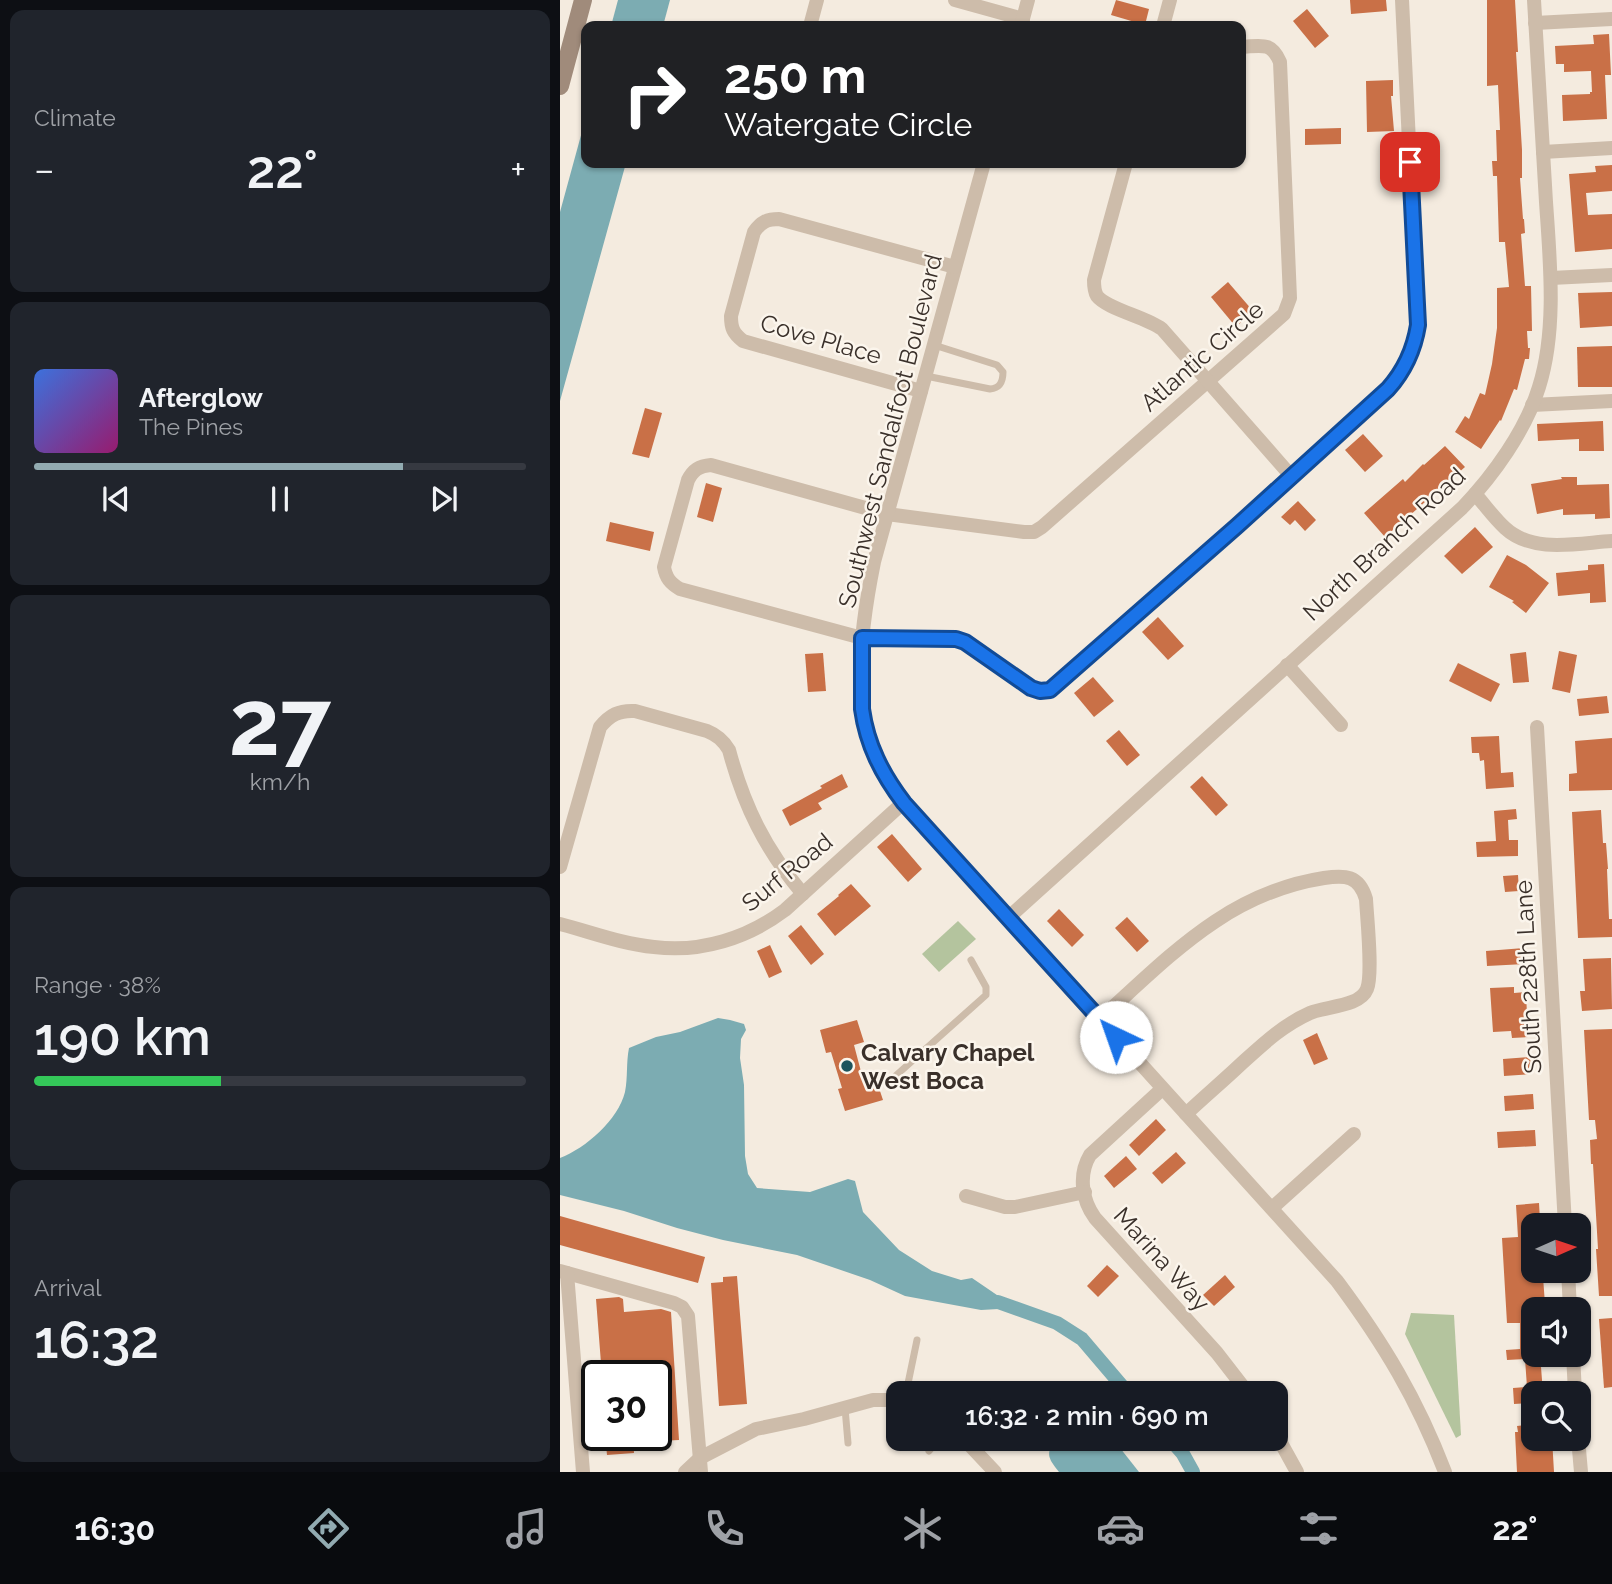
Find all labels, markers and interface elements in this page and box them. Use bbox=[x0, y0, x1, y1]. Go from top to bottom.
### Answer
text: 250 m bbox=[724, 47, 866, 104]
icon: right bbox=[609, 49, 700, 140]
text: Climate bbox=[34, 104, 116, 131]
text: Watergate Circle bbox=[724, 106, 972, 143]
pin bbox=[1380, 132, 1440, 192]
text: 22° bbox=[247, 139, 318, 200]
icon: arrive bbox=[1391, 143, 1429, 181]
text: − bbox=[34, 147, 54, 192]
text: + bbox=[510, 147, 526, 192]
street label: Southwest Sandalfoot Boulevard bbox=[832, 251, 948, 611]
street label: Atlantic Circle bbox=[1135, 295, 1269, 417]
street label: Cove Place bbox=[757, 308, 885, 370]
text: Afterglow bbox=[139, 383, 263, 413]
text: The Pines bbox=[139, 413, 243, 440]
street label: North Branch Road bbox=[1297, 461, 1471, 627]
icon: previous bbox=[97, 480, 135, 518]
icon: pause bbox=[261, 480, 299, 518]
icon: next bbox=[425, 480, 463, 518]
text: 27 bbox=[229, 669, 331, 776]
text: km/h bbox=[250, 768, 310, 795]
street label: Surf Road bbox=[736, 827, 838, 917]
street label: South 228th Lane bbox=[1508, 879, 1548, 1075]
text: Range · 38% bbox=[34, 971, 161, 998]
position arrow bbox=[1079, 1000, 1153, 1074]
text: 190 km bbox=[34, 1006, 211, 1067]
place label: Calvary Chapel West Boca bbox=[861, 1038, 1035, 1095]
marker: Calvary Chapel West Boca bbox=[839, 1058, 855, 1074]
street label: Marina Way bbox=[1108, 1201, 1216, 1317]
north arrow bbox=[1521, 1213, 1591, 1283]
map controls bbox=[1521, 1213, 1591, 1451]
text: Arrival bbox=[34, 1274, 101, 1301]
button: sound bbox=[1521, 1297, 1591, 1367]
text: 16:32 bbox=[34, 1309, 159, 1370]
speed limit sign: 30 bbox=[581, 1360, 672, 1451]
button: search bbox=[1521, 1381, 1591, 1451]
text: 16:32 · 2 min · 690 m bbox=[965, 1401, 1209, 1431]
icon: directions bbox=[304, 1504, 353, 1553]
icon: music bbox=[502, 1504, 551, 1553]
icon: phone bbox=[700, 1504, 749, 1553]
icon: climate bbox=[898, 1504, 947, 1553]
icon: car bbox=[1096, 1504, 1145, 1553]
icon: filters bbox=[1294, 1504, 1343, 1553]
text: 16:30 bbox=[75, 1510, 155, 1547]
text: 22° bbox=[1492, 1510, 1537, 1547]

